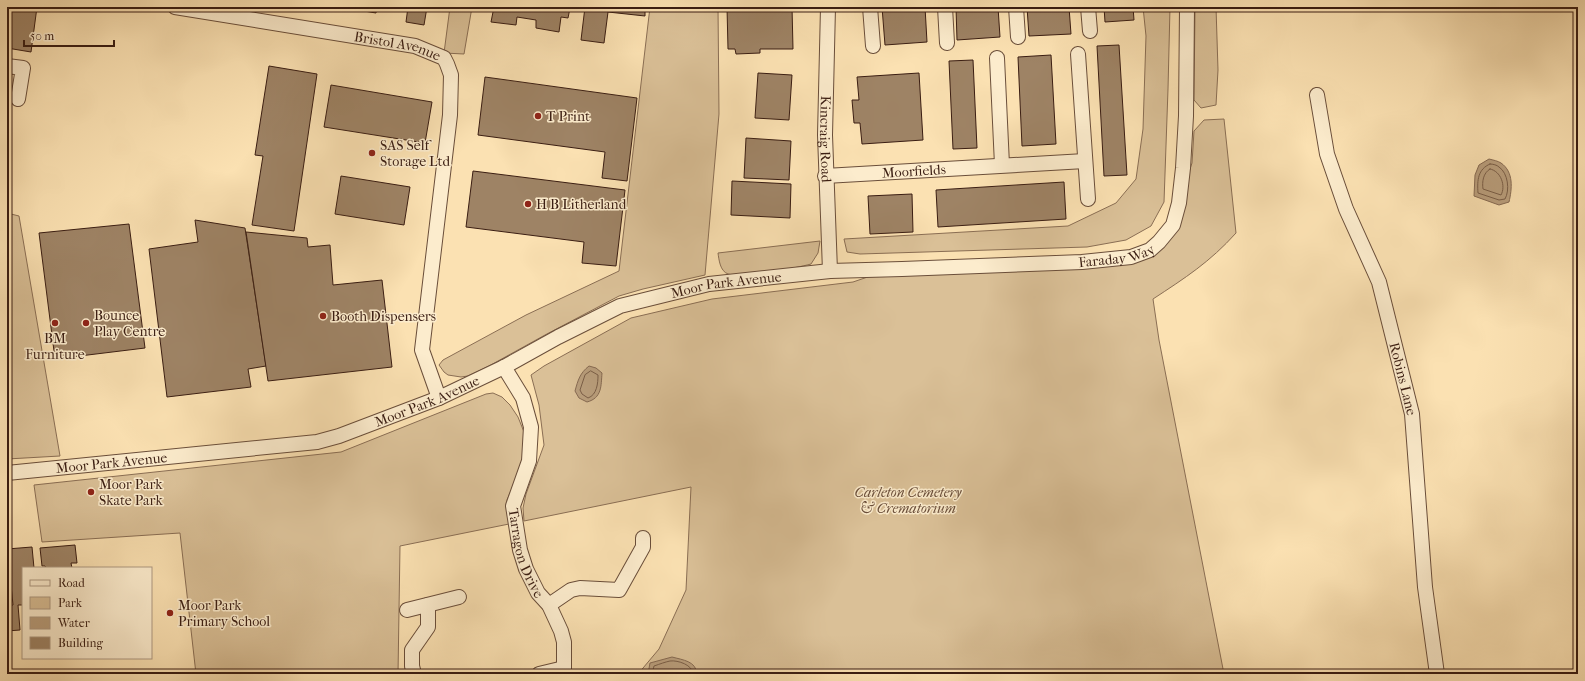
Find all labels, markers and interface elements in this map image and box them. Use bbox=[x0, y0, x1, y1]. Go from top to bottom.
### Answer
scale bar bbox=[24, 22, 114, 48]
street label: Bristol Avenue bbox=[353, 28, 443, 65]
text: 50 m bbox=[30, 29, 54, 43]
street label: Kincraig Road bbox=[816, 95, 835, 183]
place label: T Print bbox=[546, 108, 590, 125]
marker: T Print bbox=[533, 111, 543, 121]
place label: SAS Self Storage Ltd bbox=[380, 137, 450, 170]
marker: SAS Self Storage Ltd bbox=[367, 148, 377, 158]
street label: Moorfields bbox=[881, 161, 946, 182]
place label: H B Litherland bbox=[536, 196, 627, 213]
marker: H B Litherland bbox=[523, 199, 533, 209]
street label: Faraday Way bbox=[1078, 241, 1159, 271]
street label: Moor Park Avenue bbox=[669, 268, 782, 302]
place label: Bounce Play Centre bbox=[94, 307, 165, 340]
place label: Booth Dispensers bbox=[331, 308, 436, 325]
marker: Booth Dispensers bbox=[318, 311, 328, 321]
marker: BM Furniture bbox=[50, 318, 60, 328]
marker: Bounce Play Centre bbox=[81, 318, 91, 328]
place label: BM Furniture bbox=[25, 330, 85, 363]
street label: Robins Lane bbox=[1385, 341, 1420, 417]
street label: Moor Park Avenue bbox=[372, 372, 482, 431]
street label: Moor Park Avenue bbox=[55, 449, 168, 477]
place label: Moor Park Skate Park bbox=[99, 476, 163, 509]
park label: Carleton Cemetery & Crematorium bbox=[854, 484, 963, 517]
marker: Moor Park Skate Park bbox=[86, 487, 96, 497]
street label: Tarragon Drive bbox=[504, 507, 547, 602]
legend bbox=[22, 567, 152, 659]
text: Road bbox=[58, 576, 85, 590]
text: Park bbox=[58, 596, 83, 610]
place label: Moor Park Primary School bbox=[178, 597, 270, 630]
marker: Moor Park Primary School bbox=[165, 608, 175, 618]
text: Water bbox=[57, 616, 91, 630]
text: Building bbox=[58, 636, 103, 650]

